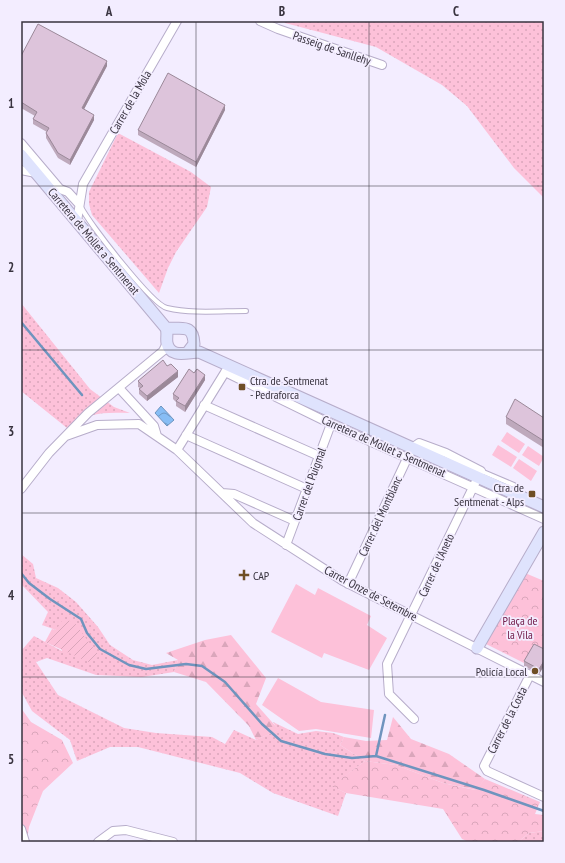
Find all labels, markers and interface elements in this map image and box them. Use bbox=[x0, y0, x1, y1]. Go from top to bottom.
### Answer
text: A bbox=[105, 3, 113, 20]
text: B bbox=[279, 3, 285, 20]
text: C bbox=[453, 3, 459, 20]
street label: Passeig de Sanllehy bbox=[291, 28, 373, 69]
street label: Carrer de la Mola bbox=[106, 67, 154, 136]
text: 1 bbox=[8, 95, 14, 112]
street label: Carretera de Mollet a Sentmenat bbox=[45, 185, 143, 298]
text: 2 bbox=[8, 259, 14, 276]
place label: Ctra. de Sentmenat - Pedraforca bbox=[250, 373, 329, 402]
marker: Ctra. de Sentmenat - Pedraforca bbox=[237, 382, 247, 392]
street label: Carretera de Mollet a Sentmenat bbox=[319, 412, 449, 480]
text: 3 bbox=[8, 423, 14, 440]
street label: Carrer del Puigmal bbox=[289, 445, 329, 523]
street label: Carrer del Montblanc bbox=[355, 473, 405, 558]
place label: Ctra. de Sentmenat - Alps bbox=[454, 480, 524, 509]
marker: Ctra. de Sentmenat - Alps bbox=[527, 489, 537, 499]
street label: Carrer de l'Aneto bbox=[415, 531, 457, 599]
street label: Carrer Onze de Setembre bbox=[322, 562, 420, 624]
place label: CAP bbox=[253, 568, 270, 583]
marker: CAP bbox=[238, 569, 250, 581]
text: 4 bbox=[8, 587, 15, 604]
park label: Plaça de la Vila bbox=[503, 613, 537, 642]
place label: Policía Local bbox=[476, 664, 527, 679]
marker: Policía Local bbox=[530, 666, 540, 676]
street label: Carrer de la Costa bbox=[484, 684, 530, 756]
text: 5 bbox=[8, 751, 14, 768]

